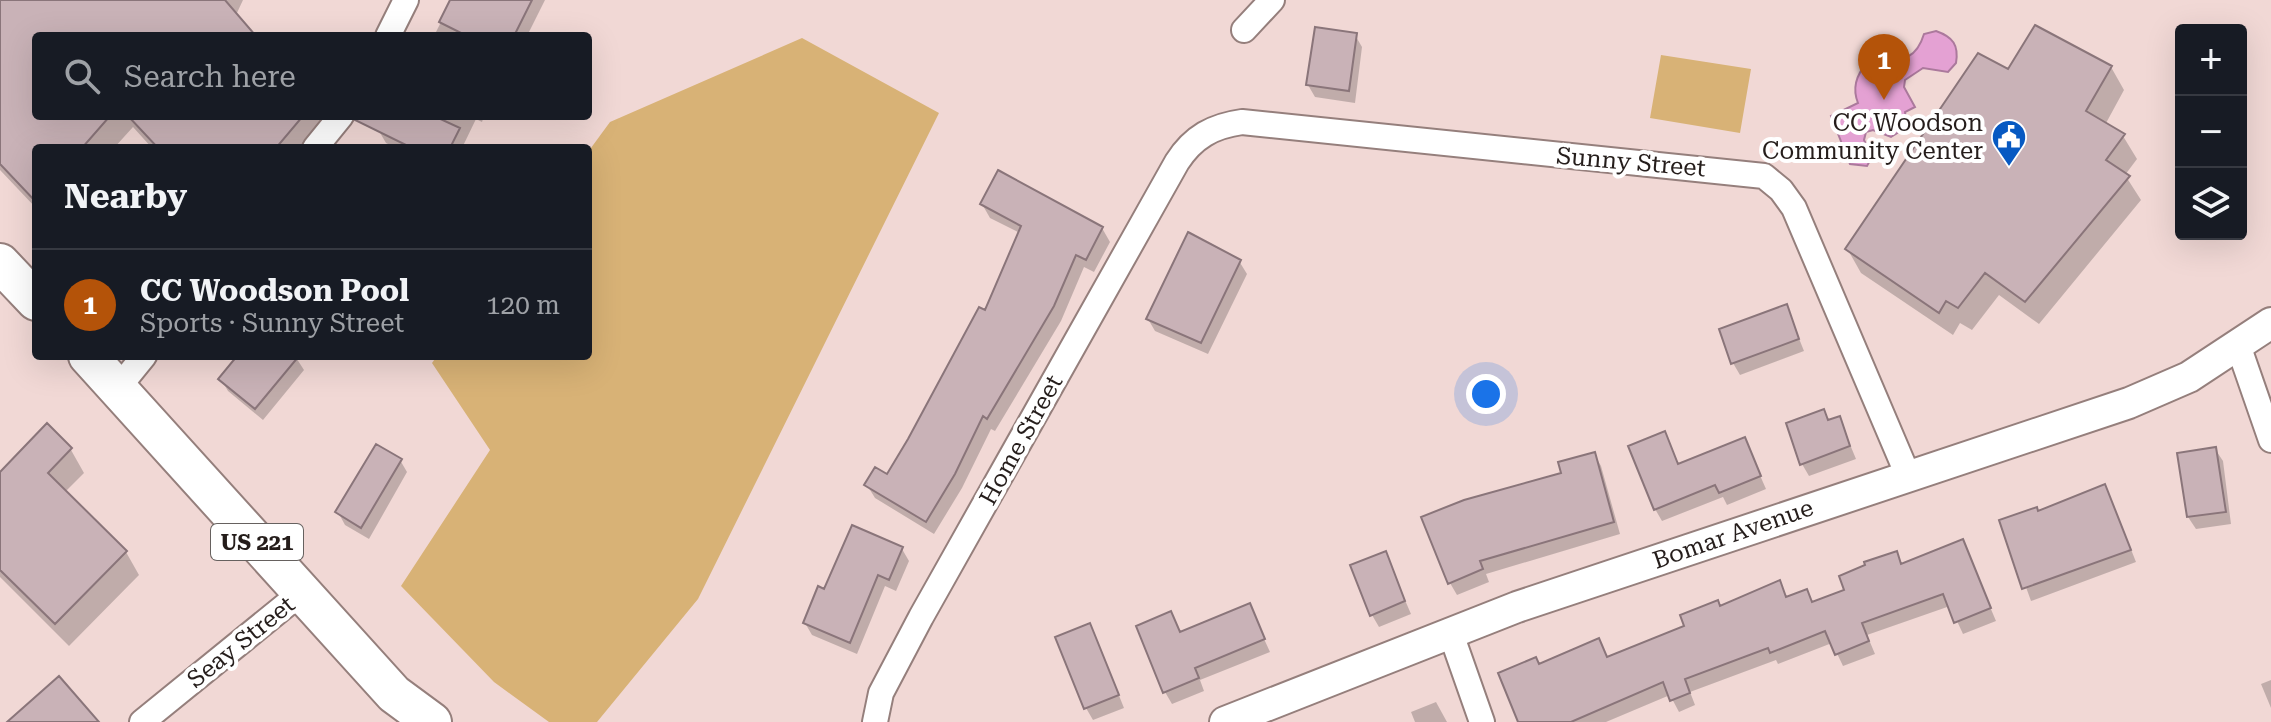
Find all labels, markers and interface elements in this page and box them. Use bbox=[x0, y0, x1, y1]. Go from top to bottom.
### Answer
map controls bbox=[2175, 24, 2247, 240]
button: + bbox=[2175, 24, 2247, 96]
search box bbox=[32, 32, 592, 120]
pin: 1 bbox=[1858, 34, 1910, 100]
icon: search bbox=[60, 54, 104, 98]
text: Search here bbox=[124, 59, 296, 94]
button: − bbox=[2175, 96, 2247, 168]
place label: CC Woodson Community Center bbox=[1762, 109, 1983, 165]
public building icon: CC Woodson Community Center bbox=[1990, 118, 2028, 168]
street label: Sunny Street bbox=[1555, 142, 1707, 182]
button: layers bbox=[2175, 168, 2247, 240]
text: Nearby bbox=[64, 176, 187, 216]
text: CC Woodson Pool bbox=[140, 273, 409, 308]
text: 1 bbox=[83, 290, 97, 320]
text: 120 m bbox=[486, 290, 560, 320]
text: Sports · Sunny Street bbox=[140, 308, 404, 338]
street label: Home Street bbox=[974, 370, 1068, 510]
your location bbox=[1466, 374, 1506, 414]
street label: Bomar Avenue bbox=[1649, 493, 1817, 575]
road number: US 221 bbox=[211, 524, 303, 560]
street label: Seay Street bbox=[182, 590, 300, 694]

